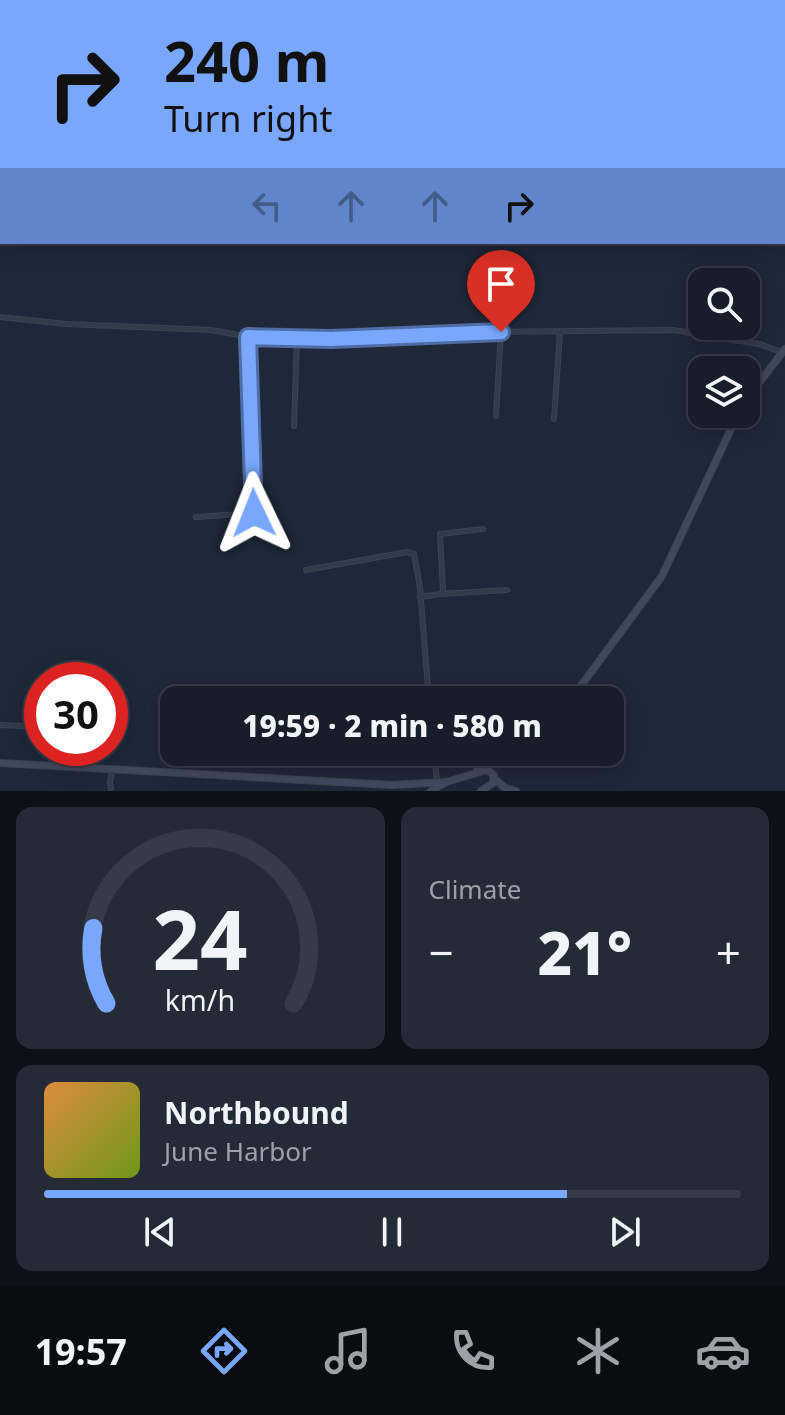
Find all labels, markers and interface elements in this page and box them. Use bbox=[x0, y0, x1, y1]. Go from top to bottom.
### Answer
text: 240 m bbox=[164, 22, 329, 98]
icon: right bbox=[32, 32, 136, 136]
text: Turn right bbox=[164, 94, 332, 143]
icon: left bbox=[245, 184, 289, 228]
icon: ahead bbox=[329, 184, 373, 228]
icon: ahead bbox=[413, 184, 457, 228]
icon: right bbox=[497, 184, 541, 228]
pin bbox=[467, 250, 535, 332]
icon: arrive bbox=[479, 262, 523, 306]
map controls bbox=[688, 268, 760, 428]
button: search bbox=[688, 268, 760, 340]
button: layers bbox=[688, 356, 760, 428]
position arrow bbox=[212, 471, 296, 555]
speed limit sign: 30 bbox=[24, 662, 128, 766]
text: 19:59 · 2 min · 580 m bbox=[242, 705, 542, 746]
text: Climate bbox=[429, 871, 521, 907]
text: 24 bbox=[153, 881, 248, 994]
text: 21° bbox=[537, 911, 632, 993]
text: − bbox=[429, 922, 454, 982]
text: + bbox=[716, 922, 741, 982]
text: km/h bbox=[165, 980, 235, 1019]
text: Northbound bbox=[164, 1092, 349, 1133]
text: June Harbor bbox=[164, 1133, 312, 1169]
icon: previous bbox=[138, 1210, 182, 1254]
icon: pause bbox=[370, 1210, 414, 1254]
icon: next bbox=[603, 1210, 647, 1254]
icon: directions bbox=[196, 1323, 252, 1379]
icon: music bbox=[320, 1323, 376, 1379]
icon: phone bbox=[445, 1323, 501, 1379]
icon: climate bbox=[570, 1323, 626, 1379]
icon: car bbox=[695, 1323, 751, 1379]
text: 19:57 bbox=[34, 1327, 127, 1376]

